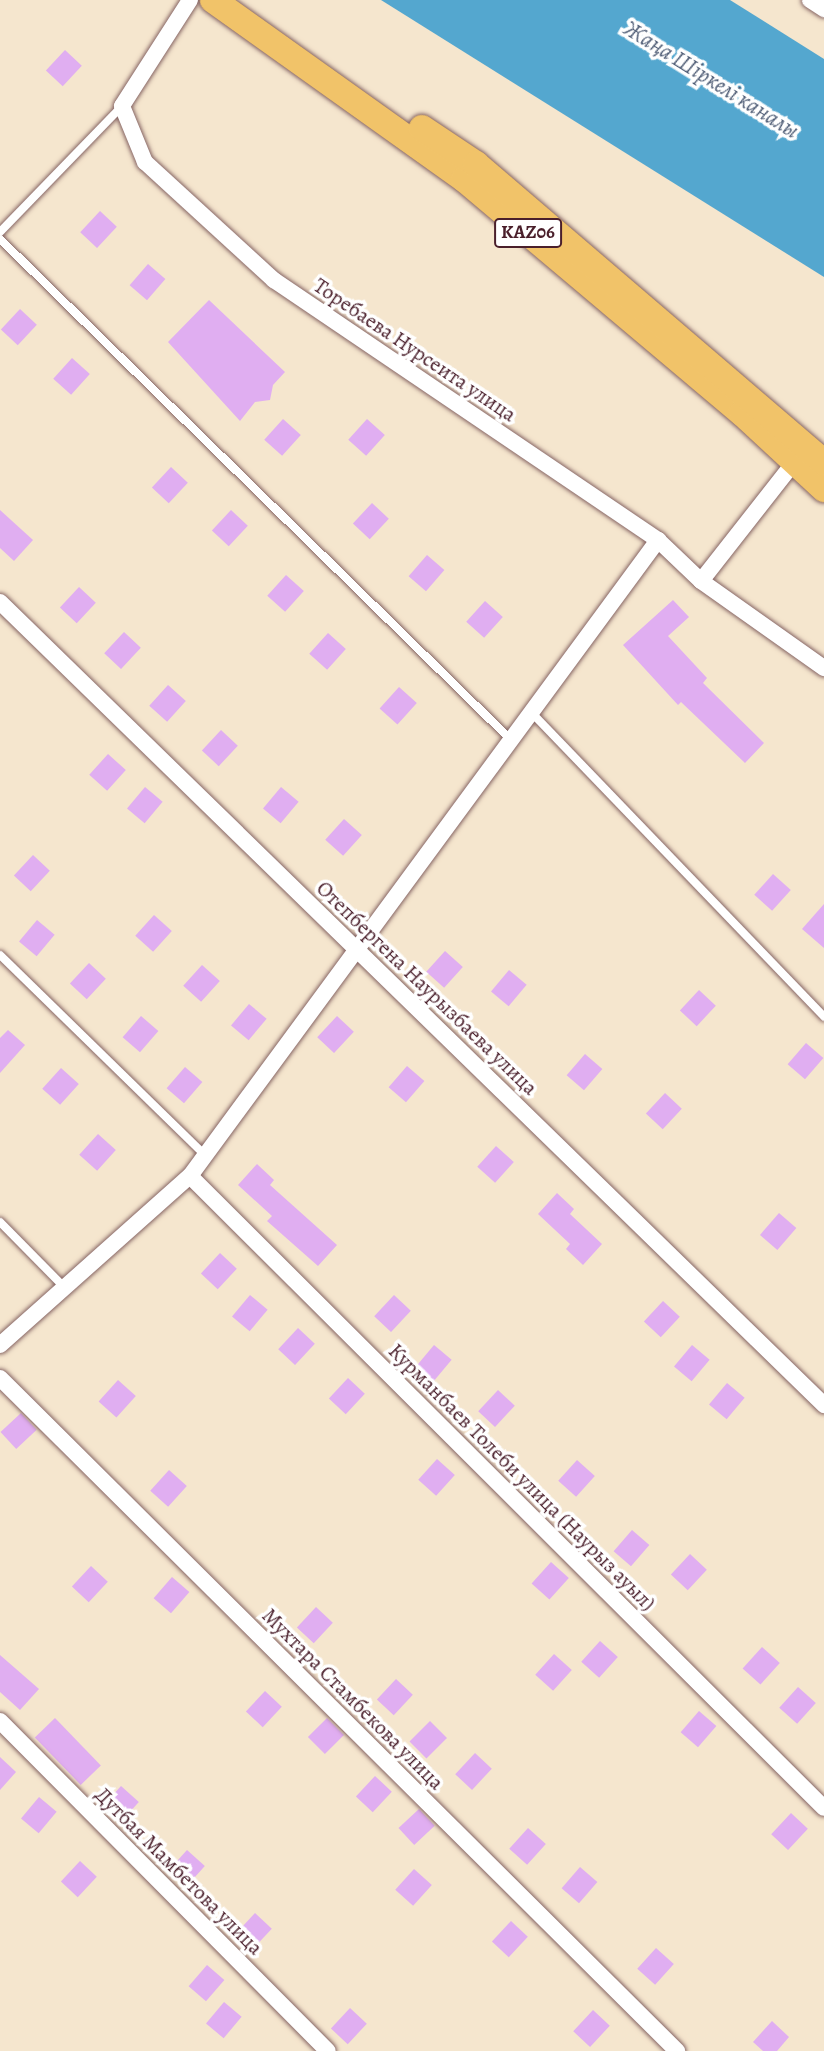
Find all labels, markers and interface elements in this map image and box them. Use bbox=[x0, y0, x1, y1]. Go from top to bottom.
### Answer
water label: Жаңа Шіркелі каналы bbox=[618, 15, 804, 145]
road number: KАZ06 bbox=[493, 218, 563, 248]
street label: Торебаева Нурсеита улица bbox=[309, 273, 521, 427]
street label: Отепбергена Наурызбаева улица bbox=[311, 876, 543, 1100]
street label: Курманбаев Толеби улица (Наурыз ауыл) bbox=[383, 1338, 661, 1616]
street label: Мухтара Стамбекова улица bbox=[257, 1603, 449, 1795]
street label: Дутбая Мамбетова улица bbox=[90, 1782, 268, 1960]

